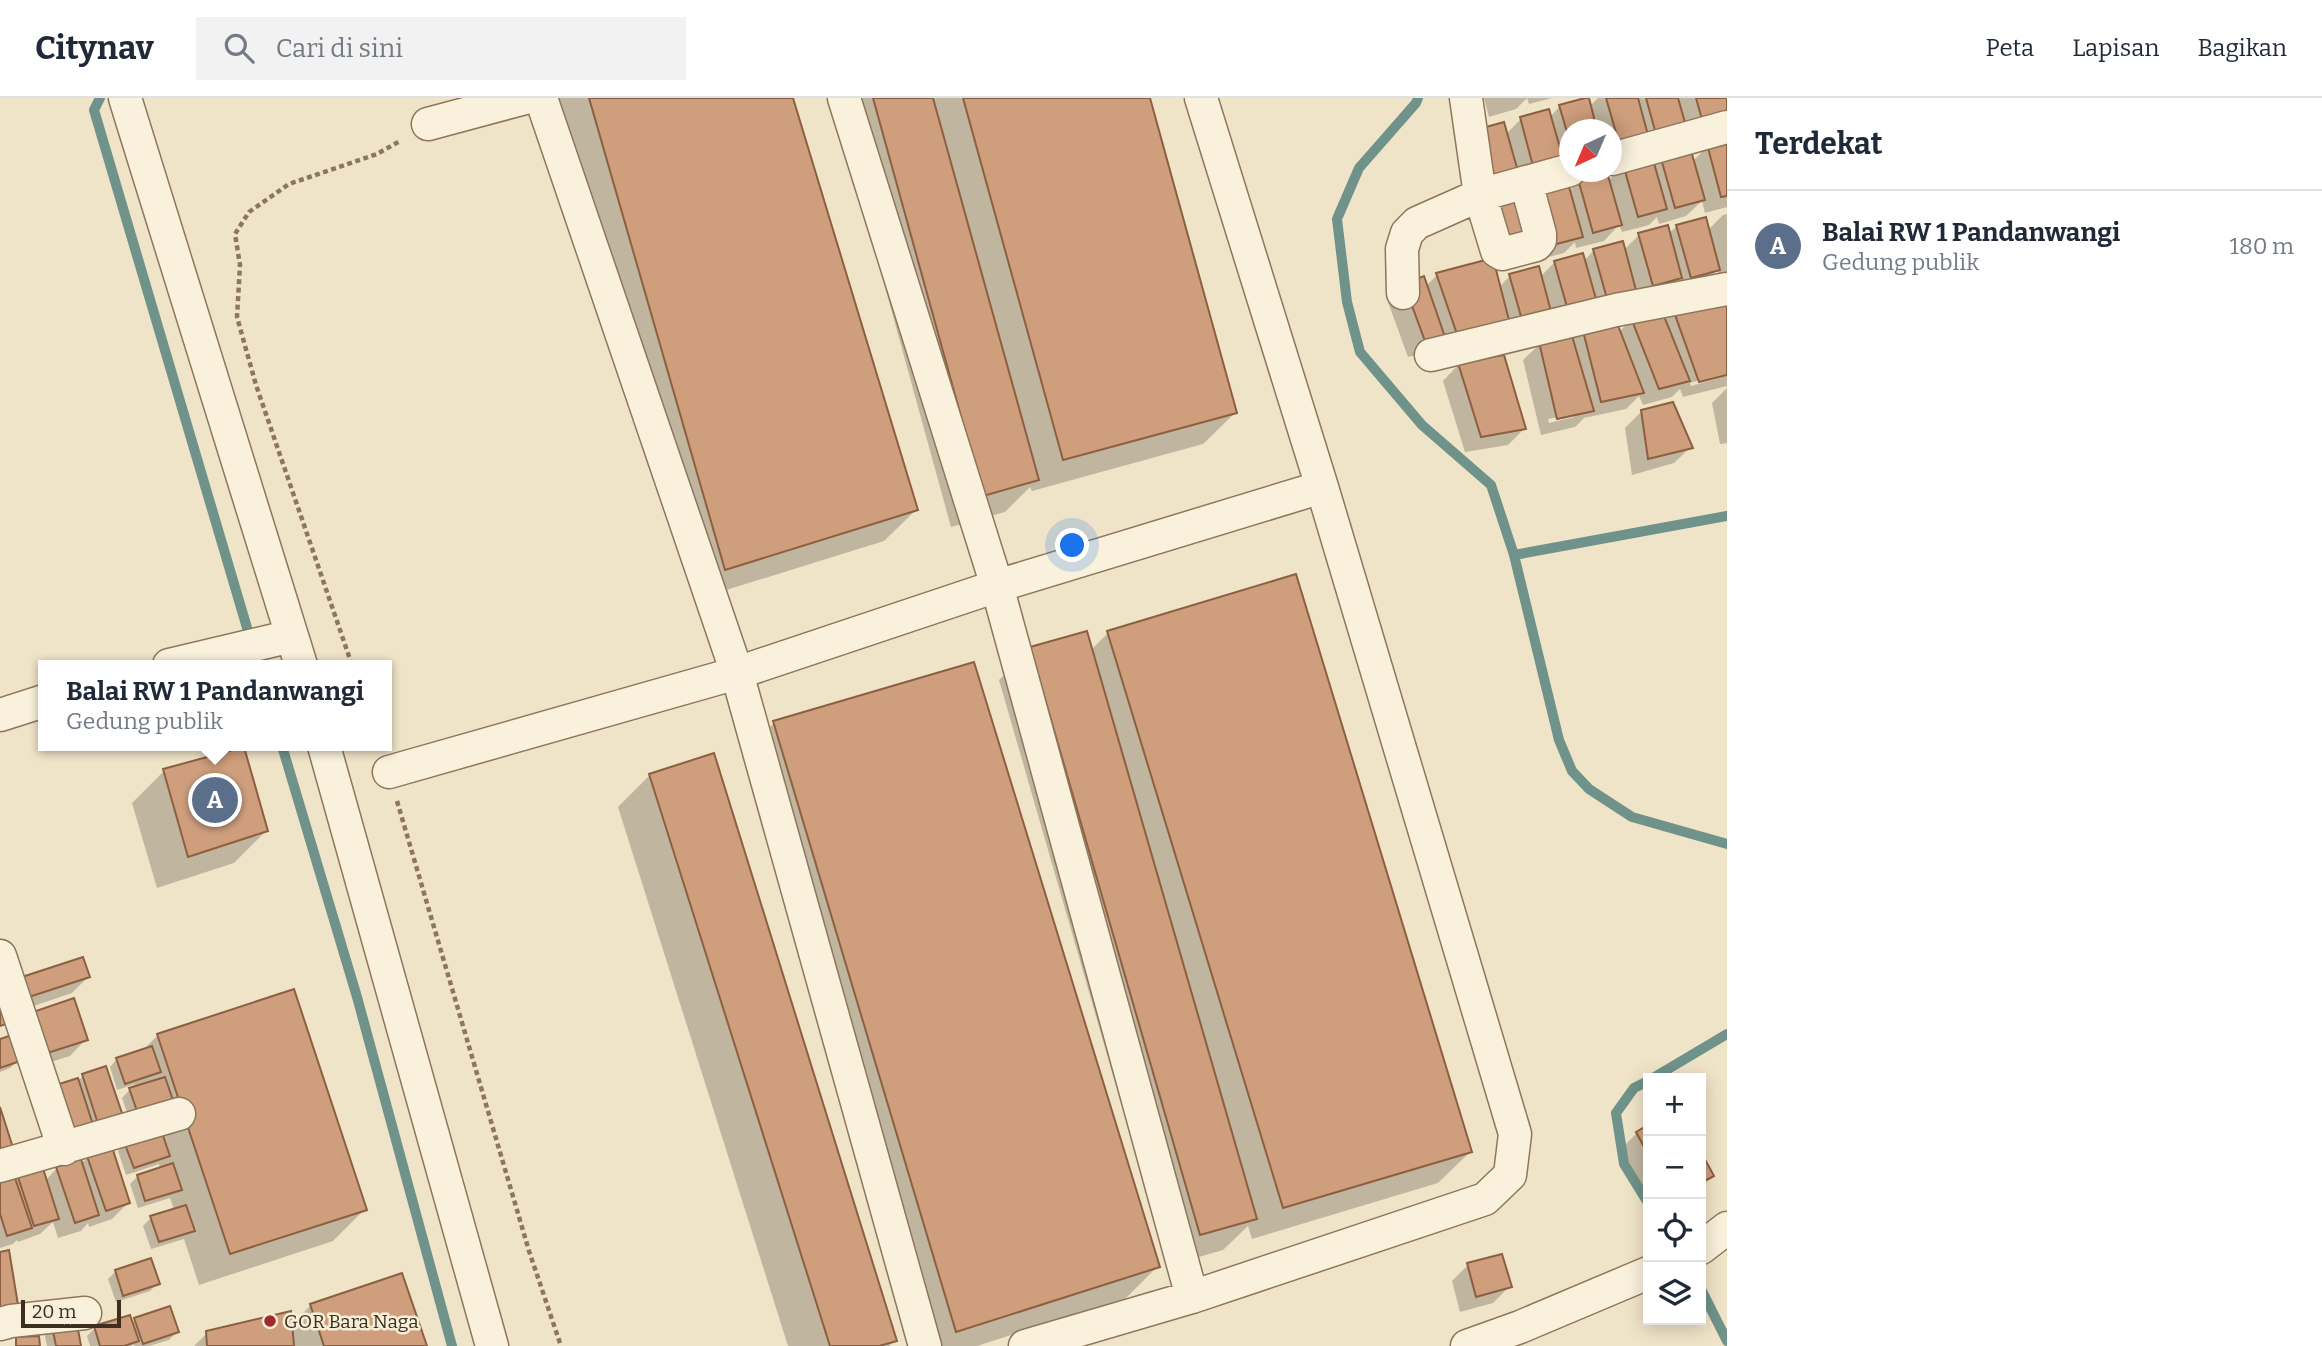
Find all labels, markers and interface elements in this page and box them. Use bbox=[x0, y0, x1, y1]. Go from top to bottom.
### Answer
search box bbox=[196, 17, 686, 80]
text: Citynav bbox=[35, 28, 154, 68]
icon: search bbox=[220, 29, 258, 67]
text: Cari di sini bbox=[276, 33, 403, 64]
text: Peta bbox=[1986, 34, 2034, 62]
text: Lapisan bbox=[2072, 34, 2159, 62]
text: Bagikan bbox=[2197, 34, 2287, 62]
north arrow bbox=[1559, 119, 1622, 182]
text: Terdekat bbox=[1755, 126, 1883, 162]
text: Balai RW 1 Pandanwangi bbox=[1822, 217, 2120, 248]
text: A bbox=[1770, 232, 1786, 260]
text: 180 m bbox=[2230, 232, 2294, 260]
text: Gedung publik bbox=[1822, 248, 1979, 276]
your location bbox=[1055, 528, 1089, 562]
popup bbox=[38, 660, 392, 751]
text: Balai RW 1 Pandanwangi bbox=[66, 676, 364, 707]
text: Gedung publik bbox=[66, 707, 223, 735]
pin: A bbox=[192, 774, 238, 826]
map controls bbox=[1643, 1073, 1706, 1325]
button: + bbox=[1643, 1073, 1706, 1136]
button: − bbox=[1643, 1136, 1706, 1199]
button: locate bbox=[1643, 1199, 1706, 1262]
button: layers bbox=[1643, 1262, 1706, 1325]
scale bar bbox=[21, 1297, 121, 1329]
text: 20 m bbox=[32, 1300, 76, 1323]
place label: GOR Bara Naga bbox=[284, 1310, 419, 1333]
marker: GOR Bara Naga bbox=[262, 1313, 278, 1329]

